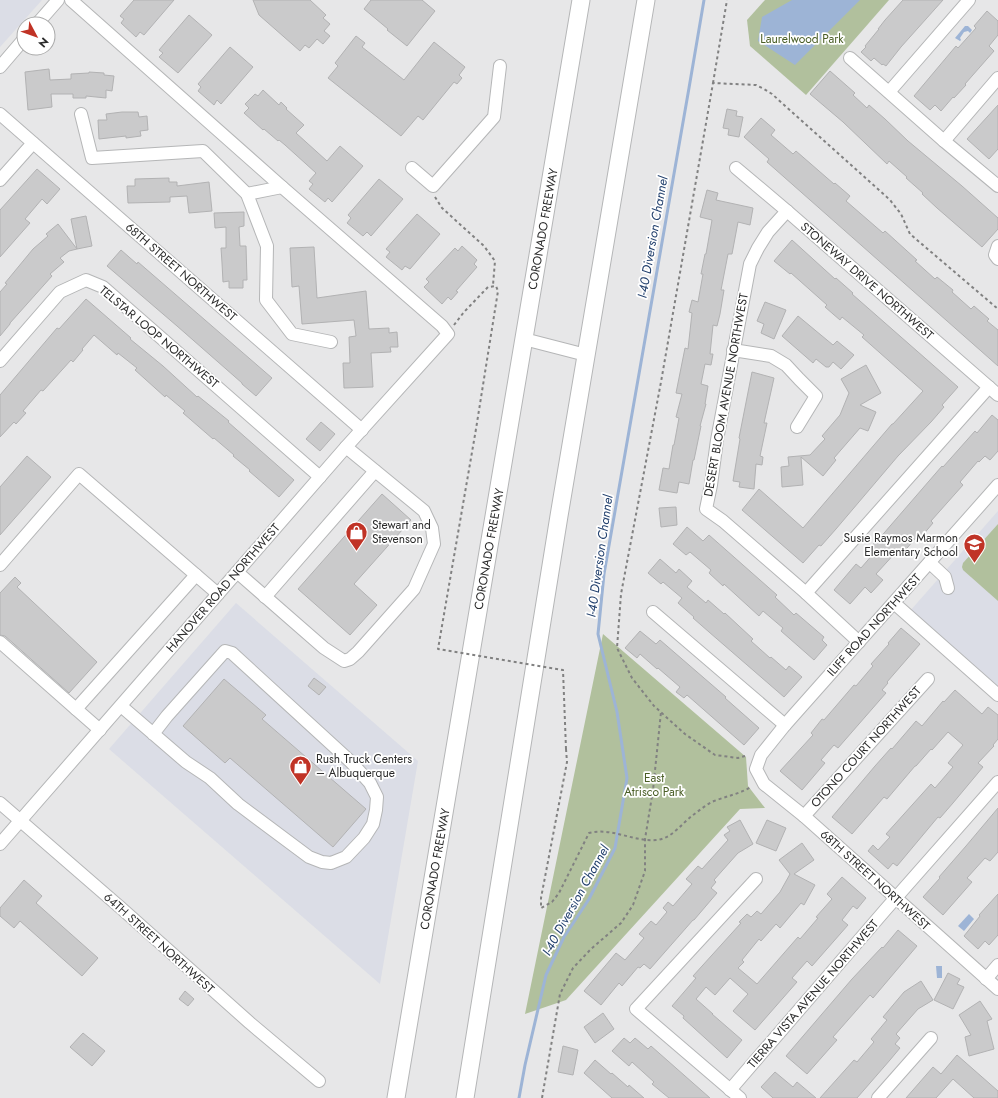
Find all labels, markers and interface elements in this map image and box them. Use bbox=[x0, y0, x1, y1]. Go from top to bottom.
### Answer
north arrow bbox=[16, 16, 56, 56]
park label: Laurelwood Park bbox=[760, 30, 844, 48]
text: N bbox=[35, 34, 52, 51]
street label: CORONADO FREEWAY bbox=[523, 167, 563, 291]
water label: I-40 Diversion Channel bbox=[632, 174, 673, 300]
street label: 68TH STREET NORTHWEST bbox=[121, 218, 241, 326]
street label: STONEWAY DRIVE NORTHWEST bbox=[796, 218, 938, 344]
street label: TELSTAR LOOP NORTHWEST bbox=[95, 281, 223, 393]
street label: DESERT BLOOM AVENUE NORTHWEST bbox=[699, 291, 753, 498]
street label: CORONADO FREEWAY bbox=[469, 487, 509, 611]
water label: I-40 Diversion Channel bbox=[581, 493, 618, 619]
place label: Stewart and Stevenson bbox=[372, 516, 431, 548]
street label: HANOVER ROAD NORTHWEST bbox=[162, 519, 284, 656]
shop icon: Stewart and Stevenson bbox=[344, 519, 370, 552]
place label: Susie Raymos Marmon Elementary School bbox=[844, 529, 958, 561]
school or university icon: Susie Raymos Marmon Elementary School bbox=[961, 532, 987, 565]
street label: ILIFF ROAD NORTHWEST bbox=[823, 569, 925, 680]
street label: OTONO COURT NORTHWEST bbox=[807, 682, 926, 811]
place label: Rush Truck Centers – Albuquerque bbox=[316, 750, 412, 782]
shop icon: Rush Truck Centers – Albuquerque bbox=[288, 753, 314, 786]
park label: East Atrisco Park bbox=[624, 769, 685, 801]
street label: CORONADO FREEWAY bbox=[415, 807, 455, 931]
street label: 68TH STREET NORTHWEST bbox=[816, 826, 934, 935]
water label: I-40 Diversion Channel bbox=[537, 841, 614, 959]
street label: 64TH STREET NORTHWEST bbox=[100, 888, 219, 998]
street label: TIERRA VISTA AVENUE NORTHWEST bbox=[743, 915, 883, 1072]

